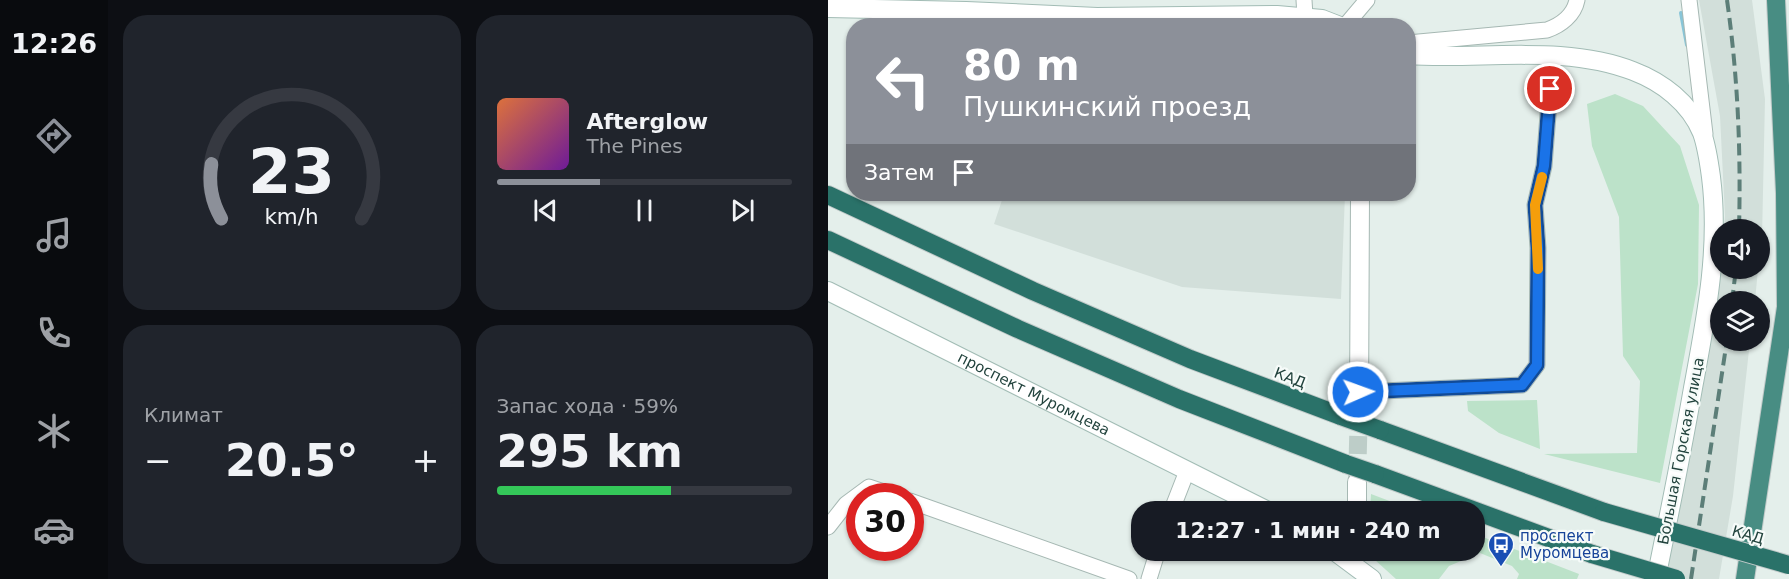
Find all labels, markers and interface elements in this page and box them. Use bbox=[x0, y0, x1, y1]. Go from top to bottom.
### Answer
text: 12:26 bbox=[11, 28, 97, 59]
text: 80 m bbox=[963, 41, 1080, 90]
icon: left bbox=[864, 42, 942, 120]
pin bbox=[1524, 63, 1575, 114]
icon: arrive bbox=[1533, 72, 1566, 105]
text: Пушкинский проезд bbox=[963, 91, 1251, 122]
text: Afterglow bbox=[587, 109, 708, 134]
icon: directions bbox=[33, 115, 75, 157]
text: The Pines bbox=[587, 134, 683, 158]
text: 23 bbox=[248, 136, 335, 209]
icon: arrive bbox=[947, 156, 980, 189]
text: Затем bbox=[864, 160, 935, 185]
icon: previous bbox=[529, 194, 562, 227]
icon: pause bbox=[628, 194, 661, 227]
icon: next bbox=[726, 194, 759, 227]
text: km/h bbox=[265, 205, 319, 230]
icon: music bbox=[33, 214, 75, 256]
map controls bbox=[1710, 219, 1770, 351]
button: sound bbox=[1710, 219, 1770, 279]
button: layers bbox=[1710, 291, 1770, 351]
icon: phone bbox=[33, 312, 75, 354]
street label: проспект Муромцева bbox=[955, 348, 1113, 439]
street label: Большая Горская улица bbox=[1654, 356, 1708, 546]
position arrow bbox=[1326, 360, 1390, 424]
street label: КАД bbox=[1272, 364, 1308, 392]
text: Запас хода · 59% bbox=[497, 394, 678, 418]
text: Климат bbox=[144, 403, 223, 427]
icon: climate bbox=[33, 410, 75, 452]
text: 295 km bbox=[497, 425, 683, 478]
text: 20.5° bbox=[225, 434, 359, 487]
text: − bbox=[144, 441, 172, 480]
text: + bbox=[412, 441, 440, 480]
speed limit sign: 30 bbox=[846, 483, 924, 561]
icon: car bbox=[33, 509, 75, 551]
text: 12:27 · 1 мин · 240 m bbox=[1175, 518, 1441, 543]
street label: КАД bbox=[1730, 522, 1766, 548]
place label: проспект Муромцева bbox=[1520, 527, 1609, 562]
bus stop icon: проспект Муромцева bbox=[1486, 530, 1516, 568]

